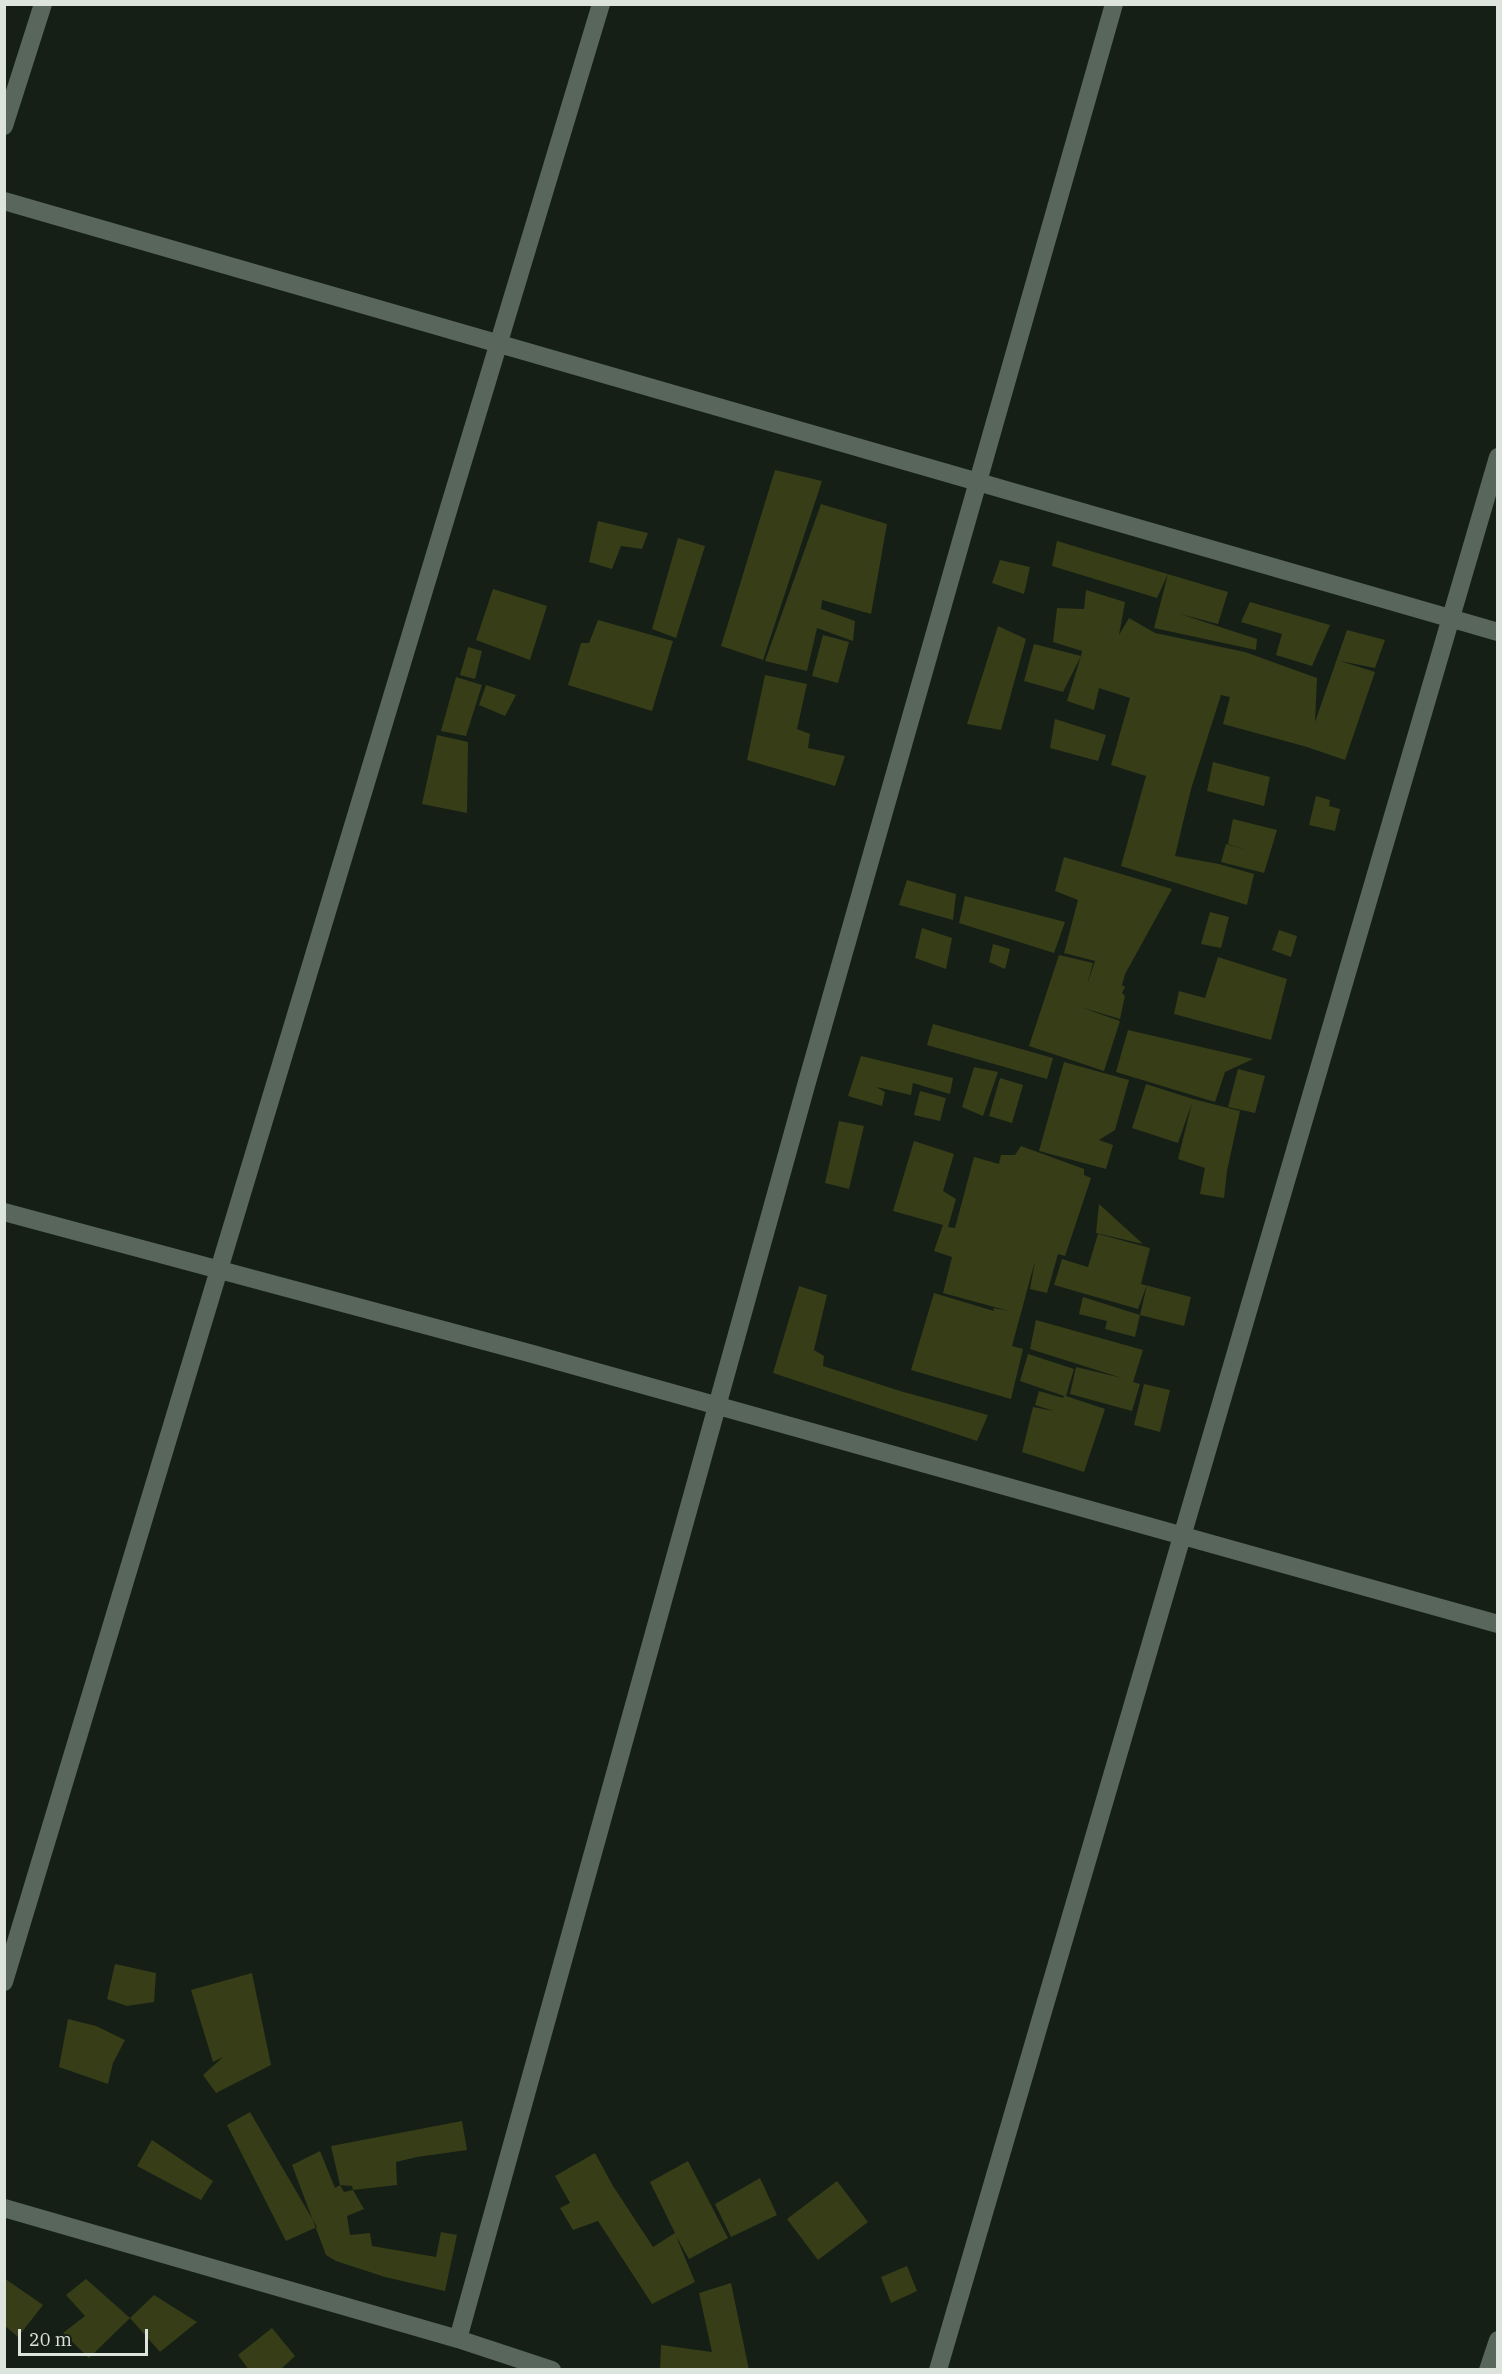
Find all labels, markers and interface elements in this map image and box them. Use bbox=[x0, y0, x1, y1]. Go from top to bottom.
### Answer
scale bar bbox=[21, 2317, 152, 2355]
text: 20 m bbox=[29, 2328, 72, 2351]

